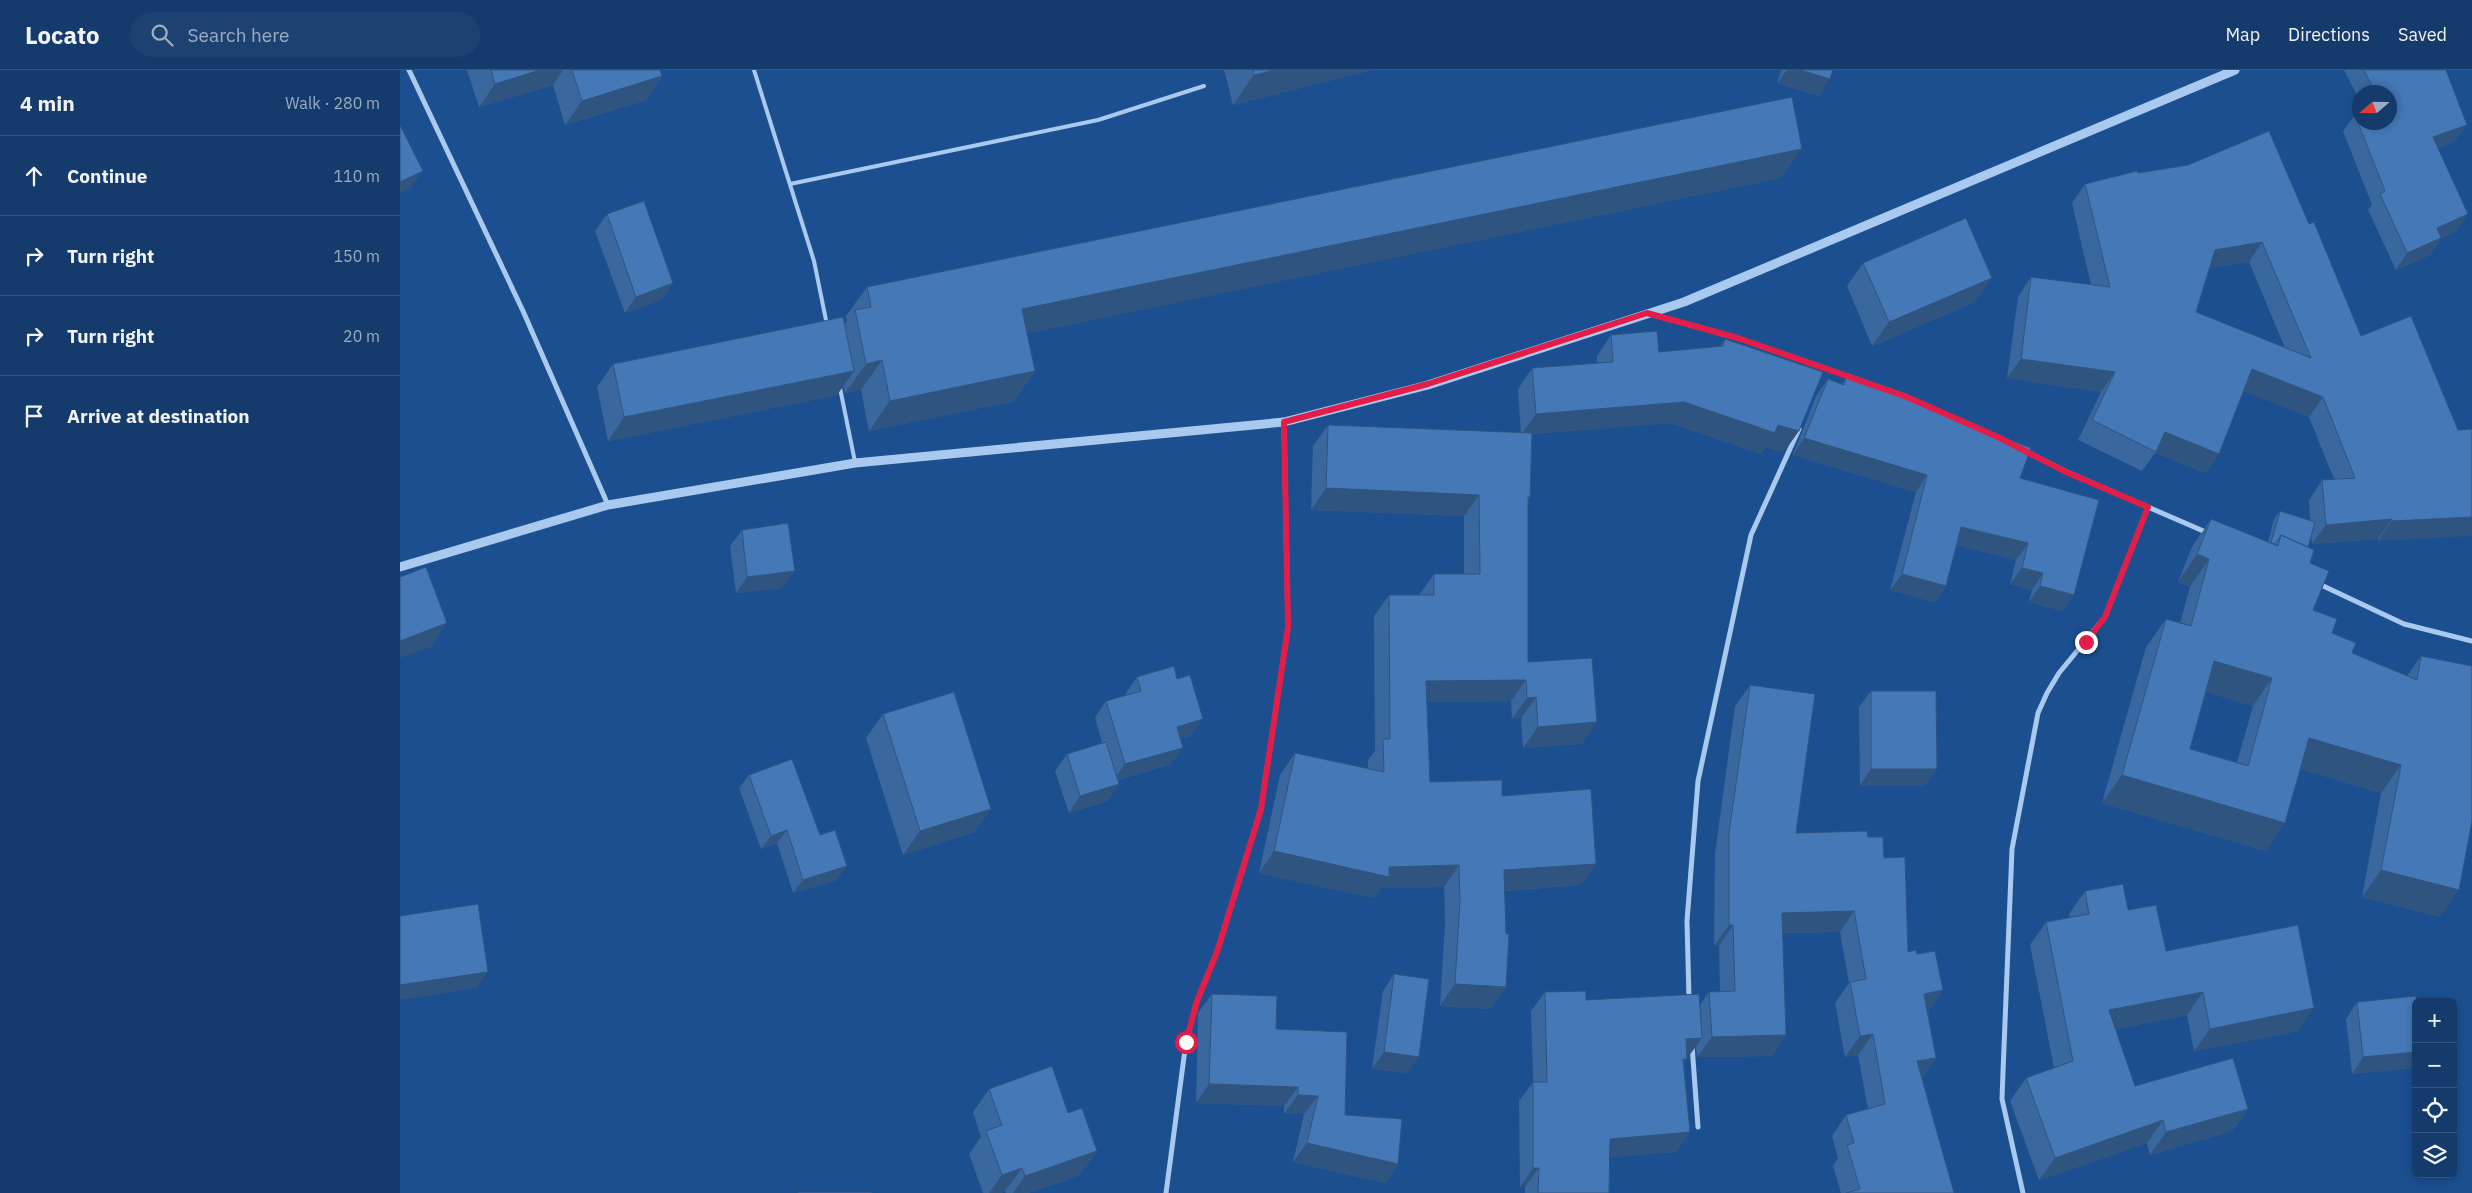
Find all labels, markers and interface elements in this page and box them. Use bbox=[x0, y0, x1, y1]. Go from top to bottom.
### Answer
search box bbox=[130, 12, 480, 57]
text: Locato bbox=[25, 19, 100, 51]
icon: search bbox=[148, 21, 176, 49]
text: Search here bbox=[188, 23, 289, 47]
text: Map bbox=[2225, 23, 2260, 46]
text: Directions bbox=[2288, 23, 2370, 46]
text: Saved bbox=[2398, 23, 2447, 46]
north arrow bbox=[2352, 85, 2397, 130]
text: 4 min bbox=[20, 89, 75, 117]
text: Walk · 280 m bbox=[285, 93, 380, 113]
icon: ahead bbox=[20, 162, 48, 190]
text: Continue bbox=[67, 164, 147, 188]
text: 110 m bbox=[333, 166, 380, 186]
icon: right bbox=[20, 242, 48, 270]
text: Turn right bbox=[67, 244, 154, 268]
text: 150 m bbox=[333, 246, 380, 266]
icon: right bbox=[20, 322, 48, 350]
text: Turn right bbox=[67, 324, 154, 348]
text: 20 m bbox=[343, 326, 380, 346]
icon: arrive bbox=[20, 402, 48, 430]
text: Arrive at destination bbox=[67, 404, 250, 428]
route end bbox=[2075, 631, 2098, 654]
map controls bbox=[2412, 998, 2457, 1178]
button: + bbox=[2412, 998, 2457, 1043]
route start bbox=[1175, 1031, 1198, 1054]
button: − bbox=[2412, 1043, 2457, 1088]
button: locate bbox=[2412, 1088, 2457, 1133]
button: layers bbox=[2412, 1133, 2457, 1178]

